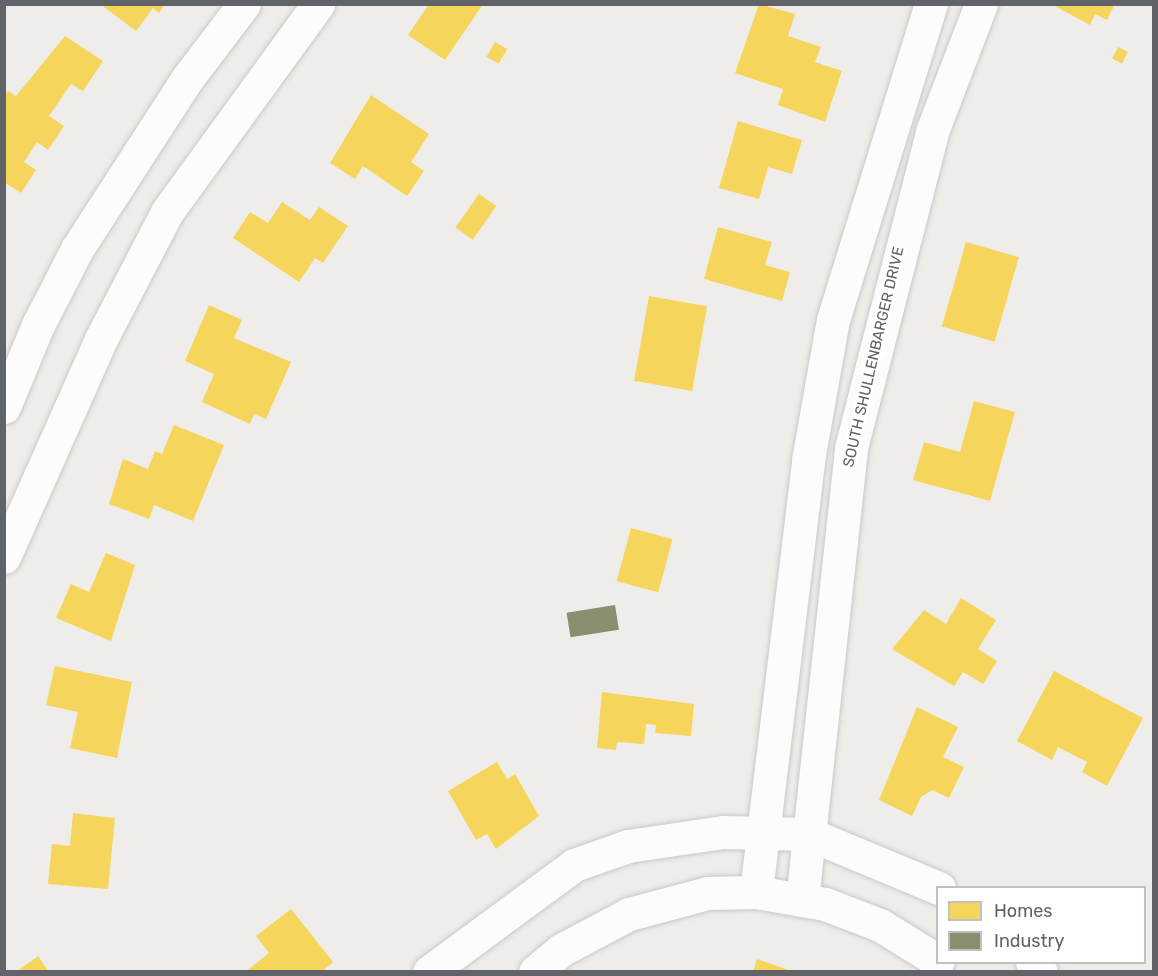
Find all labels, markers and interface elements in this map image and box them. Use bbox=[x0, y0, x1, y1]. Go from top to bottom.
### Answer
street label: SOUTH SHULLENBARGER DRIVE bbox=[840, 245, 908, 469]
legend bbox=[936, 886, 1146, 964]
text: Homes bbox=[994, 900, 1052, 922]
text: Industry bbox=[994, 930, 1064, 952]

